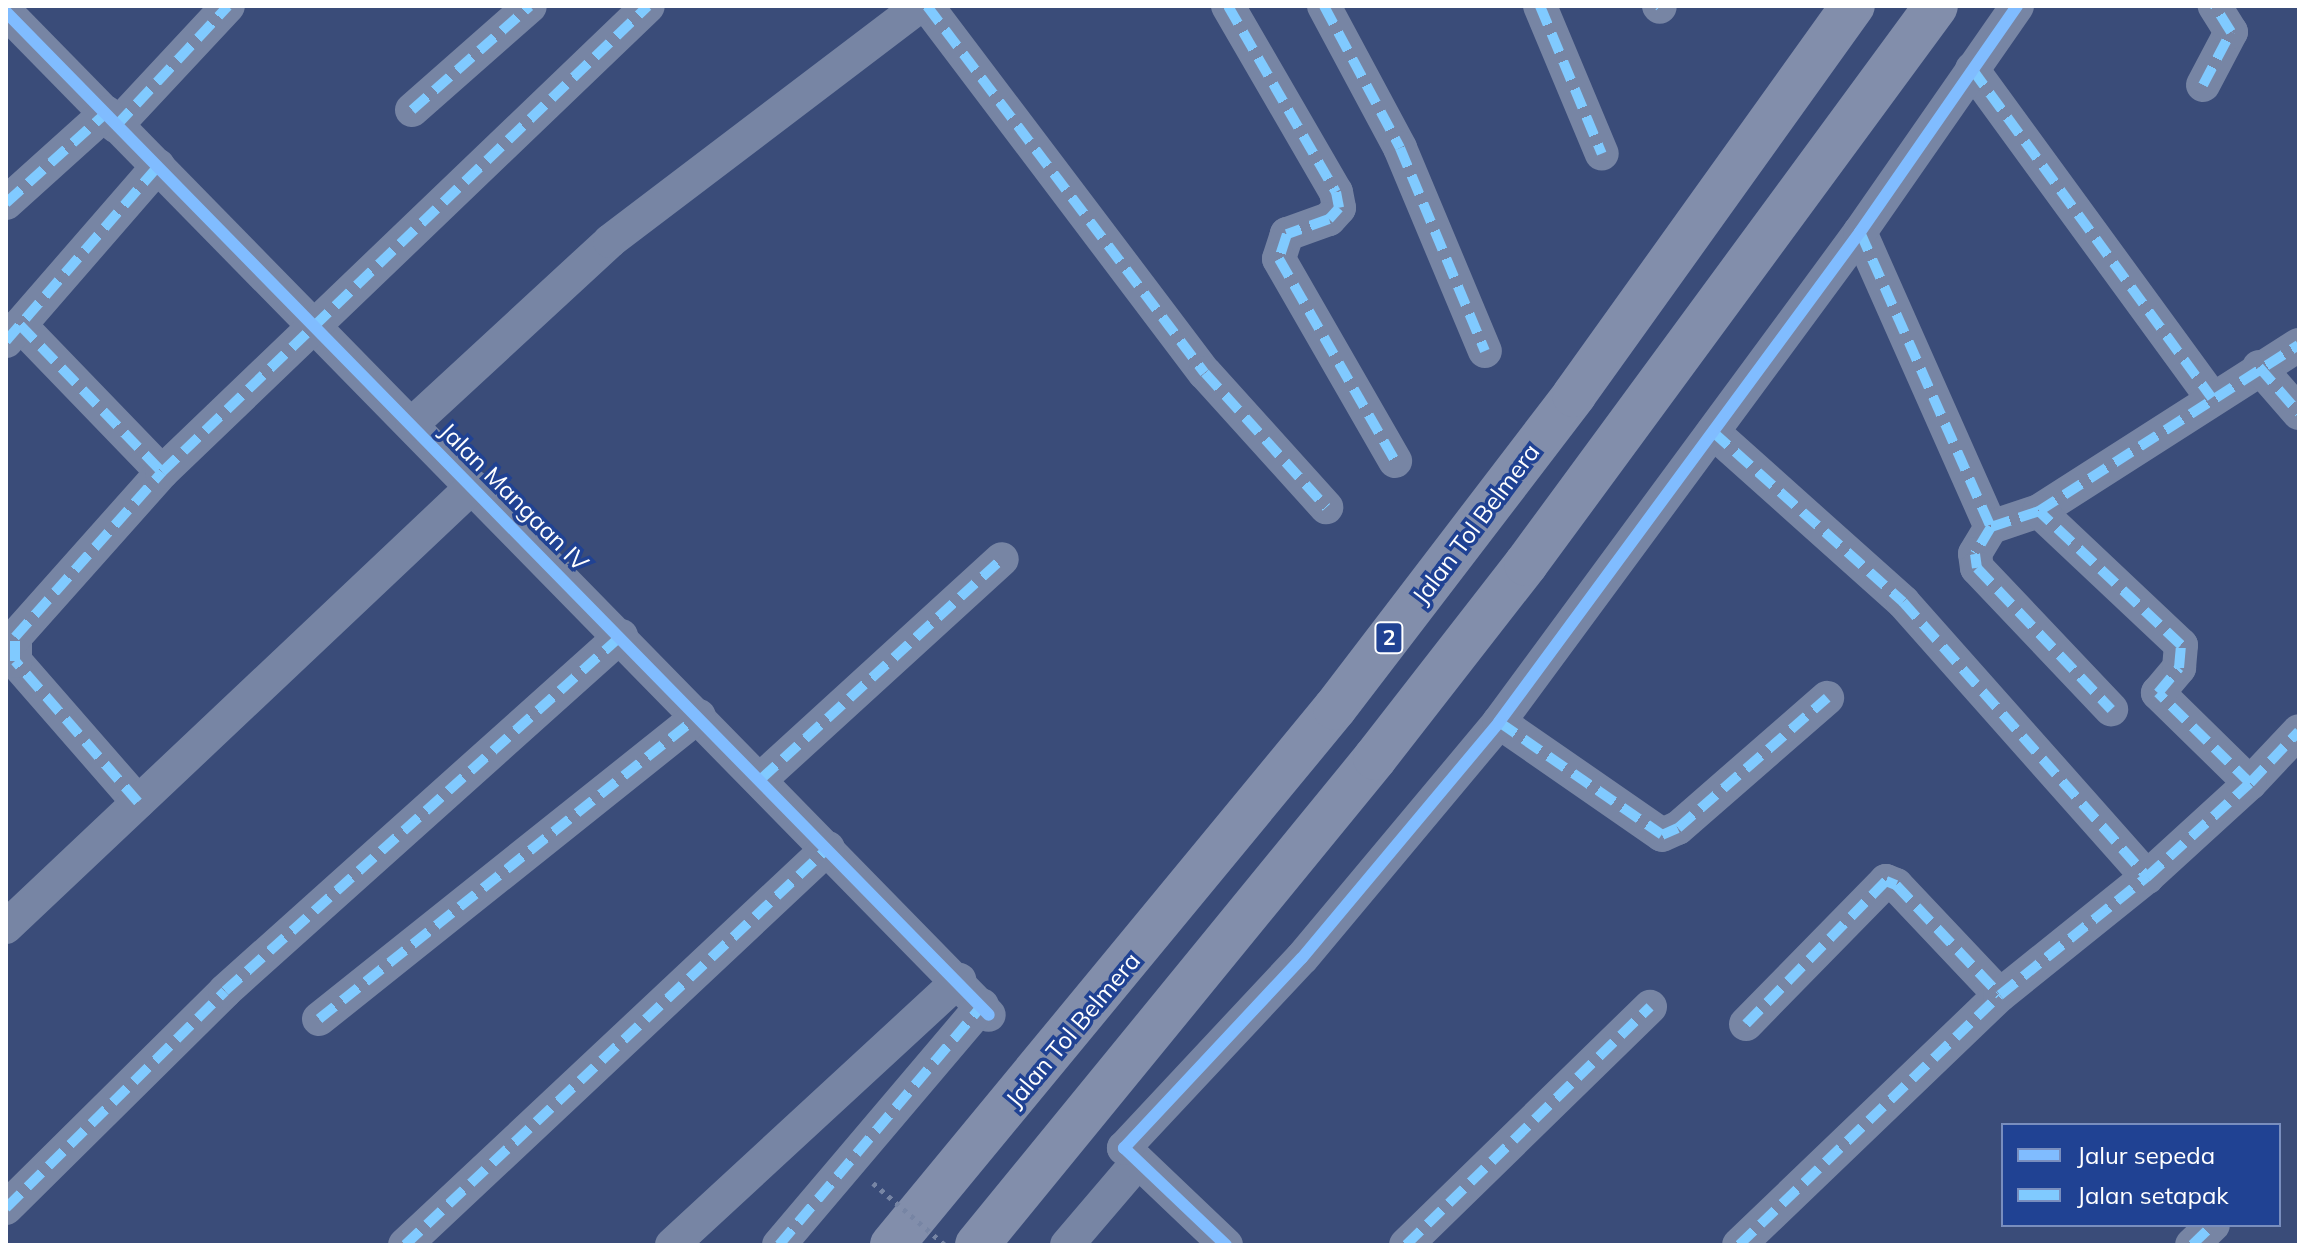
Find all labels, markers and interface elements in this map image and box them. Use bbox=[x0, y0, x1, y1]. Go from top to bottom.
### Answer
street label: Jalan Mangaan IV bbox=[434, 417, 594, 577]
street label: Jalan Tol Belmera bbox=[1406, 438, 1546, 610]
road number: 2 bbox=[1373, 620, 1405, 656]
street label: Jalan Tol Belmera bbox=[1000, 947, 1146, 1113]
legend bbox=[2001, 1123, 2281, 1227]
text: Jalur sepeda bbox=[2077, 1140, 2215, 1170]
text: Jalan setapak bbox=[2077, 1180, 2229, 1210]

